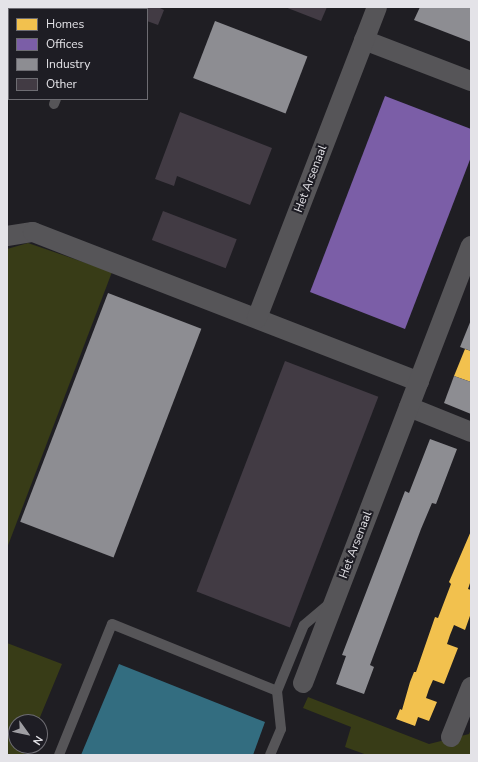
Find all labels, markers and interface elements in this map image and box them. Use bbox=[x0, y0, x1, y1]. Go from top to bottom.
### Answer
legend bbox=[8, 8, 148, 100]
text: Homes bbox=[46, 16, 84, 32]
text: Offices bbox=[46, 36, 83, 52]
text: Industry bbox=[46, 56, 90, 72]
text: Other bbox=[46, 76, 77, 92]
street label: Het Arsenaal bbox=[292, 143, 330, 215]
street label: Het Arsenaal bbox=[337, 509, 375, 581]
north arrow bbox=[8, 714, 48, 754]
text: N bbox=[29, 733, 46, 748]

